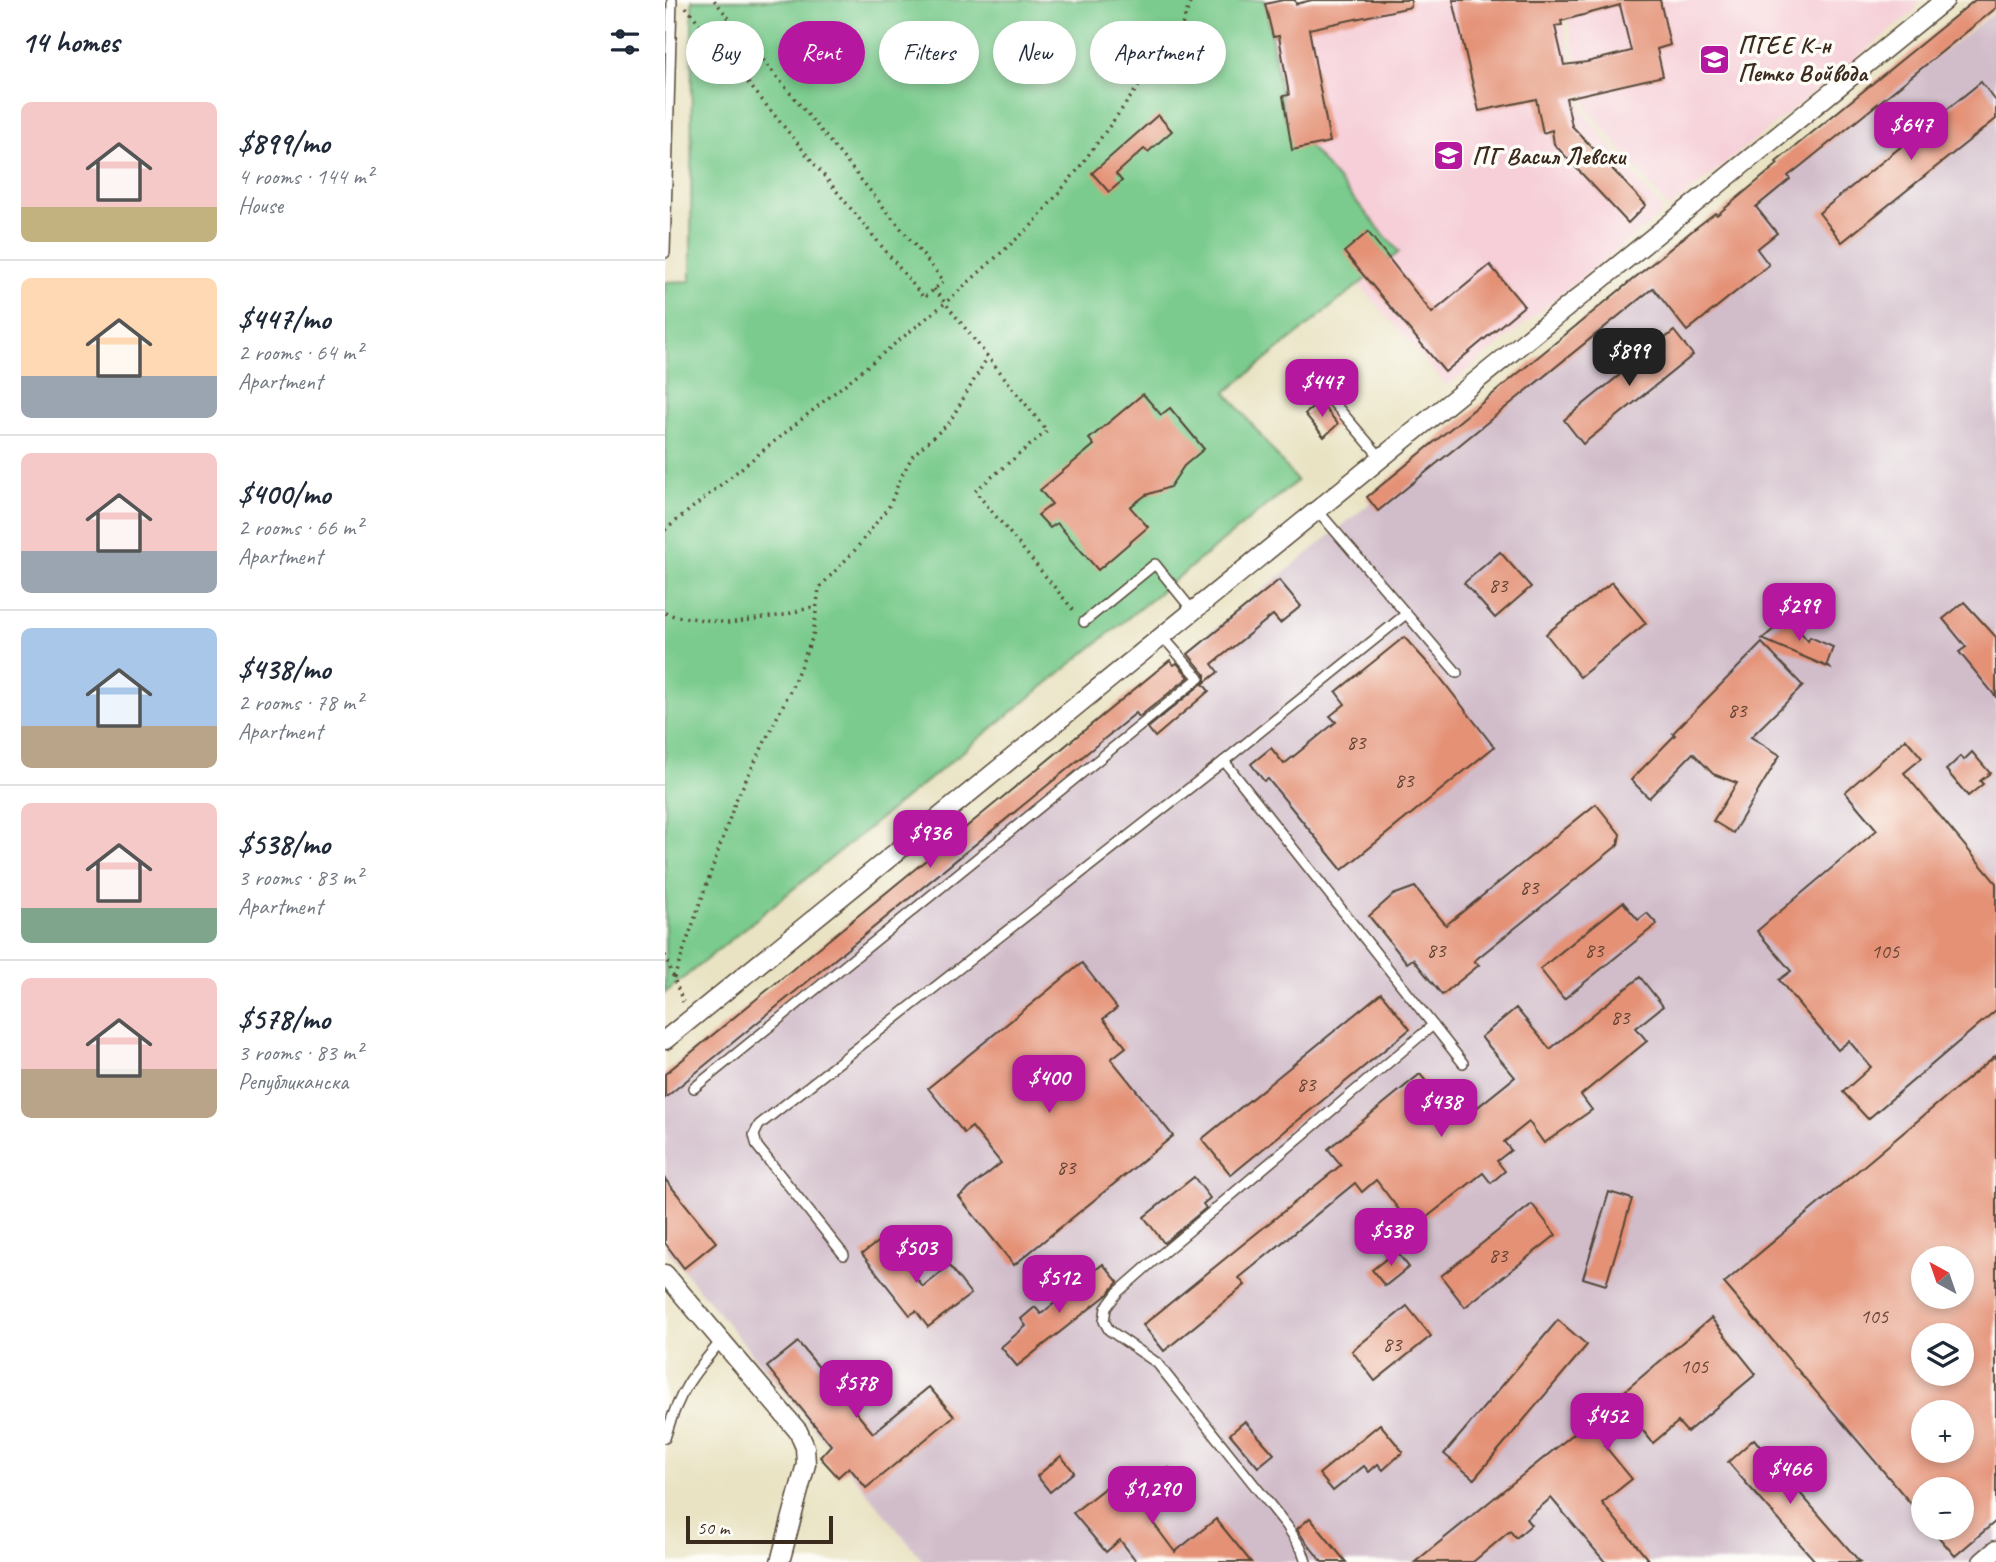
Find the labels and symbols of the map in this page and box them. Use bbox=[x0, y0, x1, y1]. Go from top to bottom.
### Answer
place label: ПГЕЕ К-н Петко Войвода bbox=[1738, 30, 1869, 88]
school or university icon: ПГЕЕ К-н Петко Войвода bbox=[1698, 42, 1732, 76]
pin: $647 bbox=[1870, 102, 1952, 162]
school or university icon: ПГ Васил Левски bbox=[1432, 139, 1466, 173]
place label: ПГ Васил Левски bbox=[1472, 141, 1627, 171]
pin: $899 bbox=[1588, 328, 1670, 388]
pin: $447 bbox=[1281, 360, 1363, 419]
house number: 83 bbox=[1489, 572, 1509, 598]
pin: $299 bbox=[1758, 584, 1840, 643]
house number: 83 bbox=[1728, 697, 1748, 723]
house number: 83 bbox=[1347, 729, 1367, 755]
house number: 83 bbox=[1395, 767, 1415, 793]
pin: $936 bbox=[889, 810, 971, 870]
house number: 83 bbox=[1520, 874, 1540, 900]
house number: 83 bbox=[1427, 937, 1447, 963]
house number: 83 bbox=[1585, 937, 1605, 963]
house number: 105 bbox=[1871, 938, 1901, 964]
house number: 83 bbox=[1611, 1004, 1631, 1030]
pin: $400 bbox=[1008, 1056, 1090, 1115]
house number: 83 bbox=[1297, 1071, 1317, 1097]
pin: $438 bbox=[1400, 1080, 1482, 1139]
house number: 83 bbox=[1057, 1154, 1077, 1180]
pin: $538 bbox=[1350, 1208, 1432, 1268]
pin: $503 bbox=[875, 1226, 957, 1285]
house number: 83 bbox=[1489, 1242, 1509, 1268]
north arrow bbox=[1911, 1246, 1974, 1309]
pin: $512 bbox=[1018, 1256, 1100, 1315]
house number: 105 bbox=[1860, 1303, 1890, 1329]
house number: 83 bbox=[1383, 1331, 1403, 1357]
house number: 105 bbox=[1680, 1353, 1710, 1379]
pin: $578 bbox=[815, 1360, 897, 1420]
pin: $452 bbox=[1566, 1394, 1648, 1453]
pin: $466 bbox=[1749, 1446, 1831, 1506]
pin: $1,290 bbox=[1095, 1466, 1209, 1526]
scale bar bbox=[686, 1513, 833, 1545]

